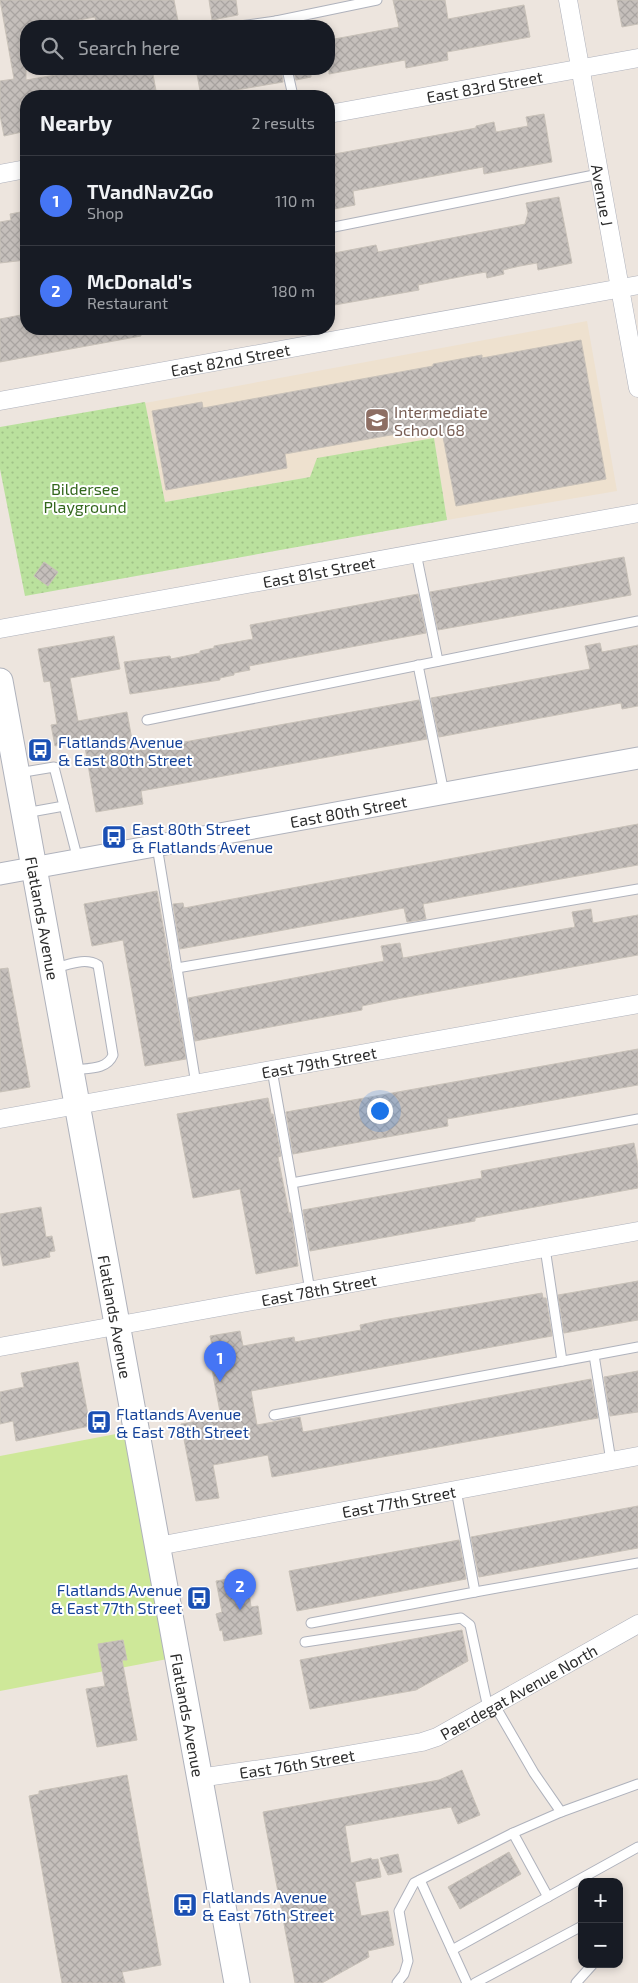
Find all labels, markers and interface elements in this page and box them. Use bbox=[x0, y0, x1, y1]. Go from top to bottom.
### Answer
search box bbox=[20, 20, 335, 75]
icon: search bbox=[38, 34, 66, 62]
text: Search here bbox=[78, 36, 180, 59]
street label: East 83rd Street bbox=[425, 66, 544, 106]
text: Nearby bbox=[40, 110, 112, 135]
text: 2 results bbox=[252, 113, 315, 132]
street label: Avenue J bbox=[588, 162, 618, 227]
text: TVandNav2Go bbox=[87, 180, 213, 203]
text: 1 bbox=[53, 191, 59, 210]
text: 110 m bbox=[275, 191, 315, 210]
text: Shop bbox=[87, 203, 124, 222]
text: McDonald's bbox=[87, 270, 192, 293]
text: 2 bbox=[51, 281, 61, 300]
text: 180 m bbox=[272, 281, 315, 300]
text: Restaurant bbox=[87, 293, 168, 312]
street label: East 82nd Street bbox=[169, 339, 291, 379]
place label: Intermediate School 68 bbox=[394, 402, 488, 439]
school or university icon: Intermediate School 68 bbox=[364, 407, 390, 433]
park label: Bildersee Playground bbox=[43, 479, 127, 516]
street label: East 81st Street bbox=[261, 551, 377, 591]
place label: Flatlands Avenue & East 80th Street bbox=[58, 732, 192, 769]
bus stop icon: Flatlands Avenue & East 80th Street bbox=[27, 737, 53, 763]
street label: East 80th Street bbox=[288, 791, 408, 831]
place label: East 80th Street & Flatlands Avenue bbox=[132, 819, 273, 856]
bus stop icon: East 80th Street & Flatlands Avenue bbox=[101, 824, 127, 850]
street label: Flatlands Avenue bbox=[23, 855, 64, 981]
street label: East 79th Street bbox=[260, 1042, 378, 1081]
your location bbox=[367, 1098, 393, 1124]
street label: Flatlands Avenue bbox=[95, 1253, 136, 1380]
street label: East 78th Street bbox=[260, 1269, 378, 1309]
pin: 1 bbox=[204, 1341, 236, 1382]
place label: Flatlands Avenue & East 78th Street bbox=[116, 1404, 249, 1441]
bus stop icon: Flatlands Avenue & East 78th Street bbox=[86, 1409, 112, 1435]
street label: East 77th Street bbox=[340, 1481, 457, 1521]
pin: 2 bbox=[224, 1569, 256, 1610]
place label: Flatlands Avenue & East 77th Street bbox=[51, 1580, 182, 1617]
bus stop icon: Flatlands Avenue & East 77th Street bbox=[186, 1585, 212, 1611]
street label: Paerdegat Avenue North bbox=[436, 1640, 600, 1743]
street label: Flatlands Avenue bbox=[168, 1652, 209, 1778]
street label: East 76th Street bbox=[238, 1744, 356, 1782]
map controls bbox=[578, 1878, 623, 1968]
button: + bbox=[578, 1878, 623, 1923]
place label: Flatlands Avenue & East 76th Street bbox=[202, 1887, 334, 1924]
bus stop icon: Flatlands Avenue & East 76th Street bbox=[172, 1892, 198, 1918]
button: − bbox=[578, 1923, 623, 1968]

